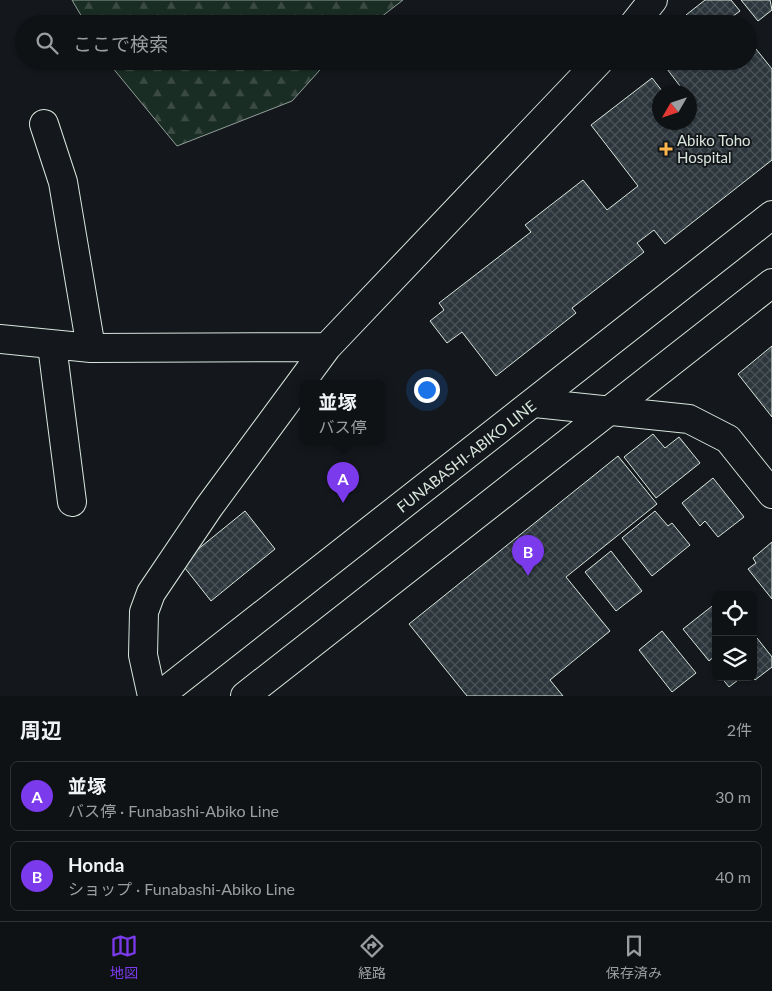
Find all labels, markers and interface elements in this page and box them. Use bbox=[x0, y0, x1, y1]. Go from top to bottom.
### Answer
search box bbox=[15, 15, 757, 70]
icon: search bbox=[33, 29, 61, 57]
text: ここで検索 bbox=[73, 32, 168, 55]
north arrow bbox=[652, 85, 697, 130]
place label: Abiko Toho Hospital bbox=[677, 131, 751, 166]
marker: Abiko Toho Hospital bbox=[659, 142, 673, 156]
your location bbox=[414, 377, 440, 403]
popup bbox=[300, 380, 385, 445]
text: 並塚 bbox=[318, 390, 357, 413]
street label: FUNABASHI-ABIKO LINE bbox=[393, 396, 539, 516]
text: バス停 bbox=[318, 417, 367, 436]
pin: A bbox=[327, 462, 359, 503]
pin: B bbox=[512, 535, 544, 576]
map controls bbox=[712, 591, 757, 681]
button: locate bbox=[712, 591, 757, 636]
button: layers bbox=[712, 636, 757, 681]
text: 周辺 bbox=[20, 717, 62, 742]
text: 2件 bbox=[727, 720, 752, 739]
text: 並塚 bbox=[68, 774, 106, 797]
text: A bbox=[31, 787, 43, 806]
text: 30 m bbox=[715, 787, 751, 806]
text: バス停 · Funabashi-Abiko Line bbox=[68, 801, 279, 820]
text: Honda bbox=[68, 853, 124, 876]
text: B bbox=[32, 867, 42, 886]
text: 40 m bbox=[715, 867, 751, 886]
text: ショップ · Funabashi-Abiko Line bbox=[68, 879, 295, 898]
tab: 地図 bbox=[110, 932, 138, 982]
tab: 経路 bbox=[358, 932, 386, 982]
tab: 保存済み bbox=[606, 932, 662, 982]

